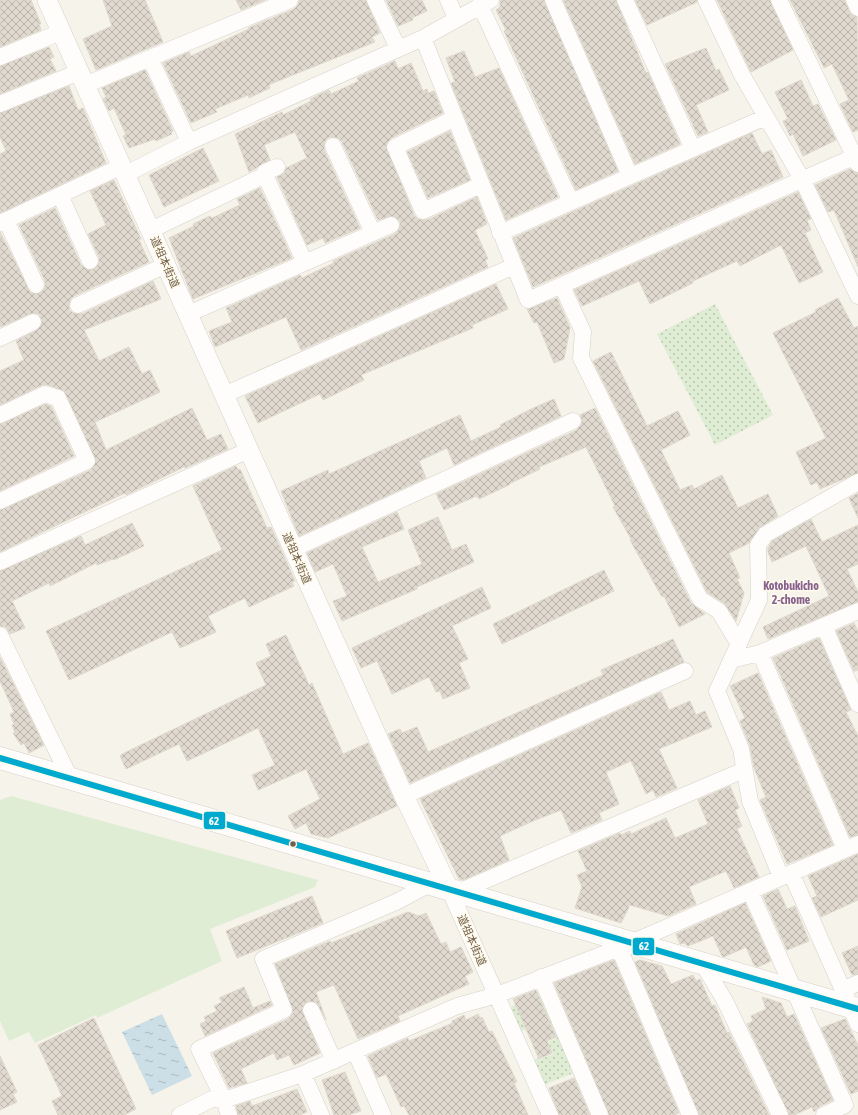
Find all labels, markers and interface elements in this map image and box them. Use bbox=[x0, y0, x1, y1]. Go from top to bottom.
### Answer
street label: 道祖本街道 bbox=[148, 234, 182, 290]
street label: 道祖本街道 bbox=[280, 530, 314, 586]
district label: Kotobukicho 2-chome bbox=[763, 579, 819, 607]
line badge: 62 bbox=[203, 811, 226, 830]
text: 62 bbox=[209, 815, 219, 827]
unlabelled marker bbox=[288, 839, 298, 849]
street label: 道祖本街道 bbox=[455, 912, 489, 968]
line badge: 62 bbox=[632, 937, 655, 956]
text: 62 bbox=[639, 940, 649, 952]

